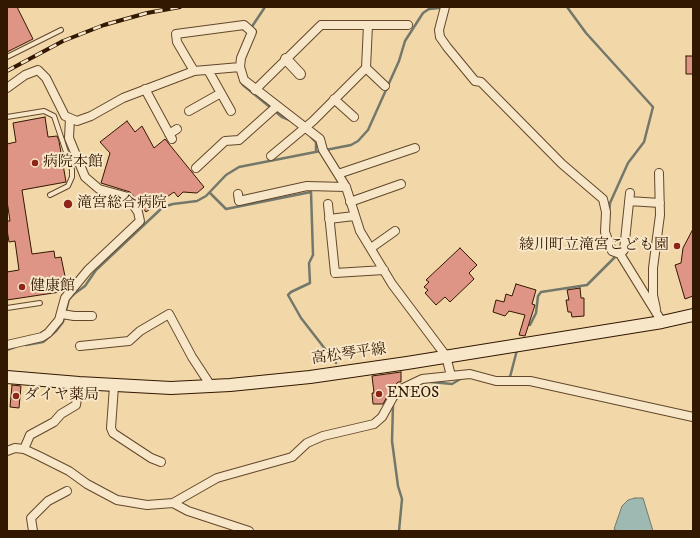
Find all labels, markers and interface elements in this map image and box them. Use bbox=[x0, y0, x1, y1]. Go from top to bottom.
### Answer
place label: 病院本館 bbox=[43, 154, 103, 172]
marker: 病院本館 bbox=[30, 158, 40, 168]
place label: 滝宮総合病院 bbox=[77, 195, 167, 213]
marker: 滝宮総合病院 bbox=[62, 198, 74, 210]
place label: 綾川町立滝宮こども園 bbox=[519, 237, 669, 255]
marker: 綾川町立滝宮こども園 bbox=[672, 241, 682, 251]
place label: 健康館 bbox=[30, 278, 75, 296]
marker: 健康館 bbox=[17, 282, 27, 292]
street label: 高松琴平線 bbox=[311, 341, 387, 369]
place label: ENEOS bbox=[387, 385, 439, 403]
place label: ダイヤ薬局 bbox=[24, 387, 99, 405]
marker: ENEOS bbox=[374, 389, 384, 399]
marker: ダイヤ薬局 bbox=[11, 391, 21, 401]

